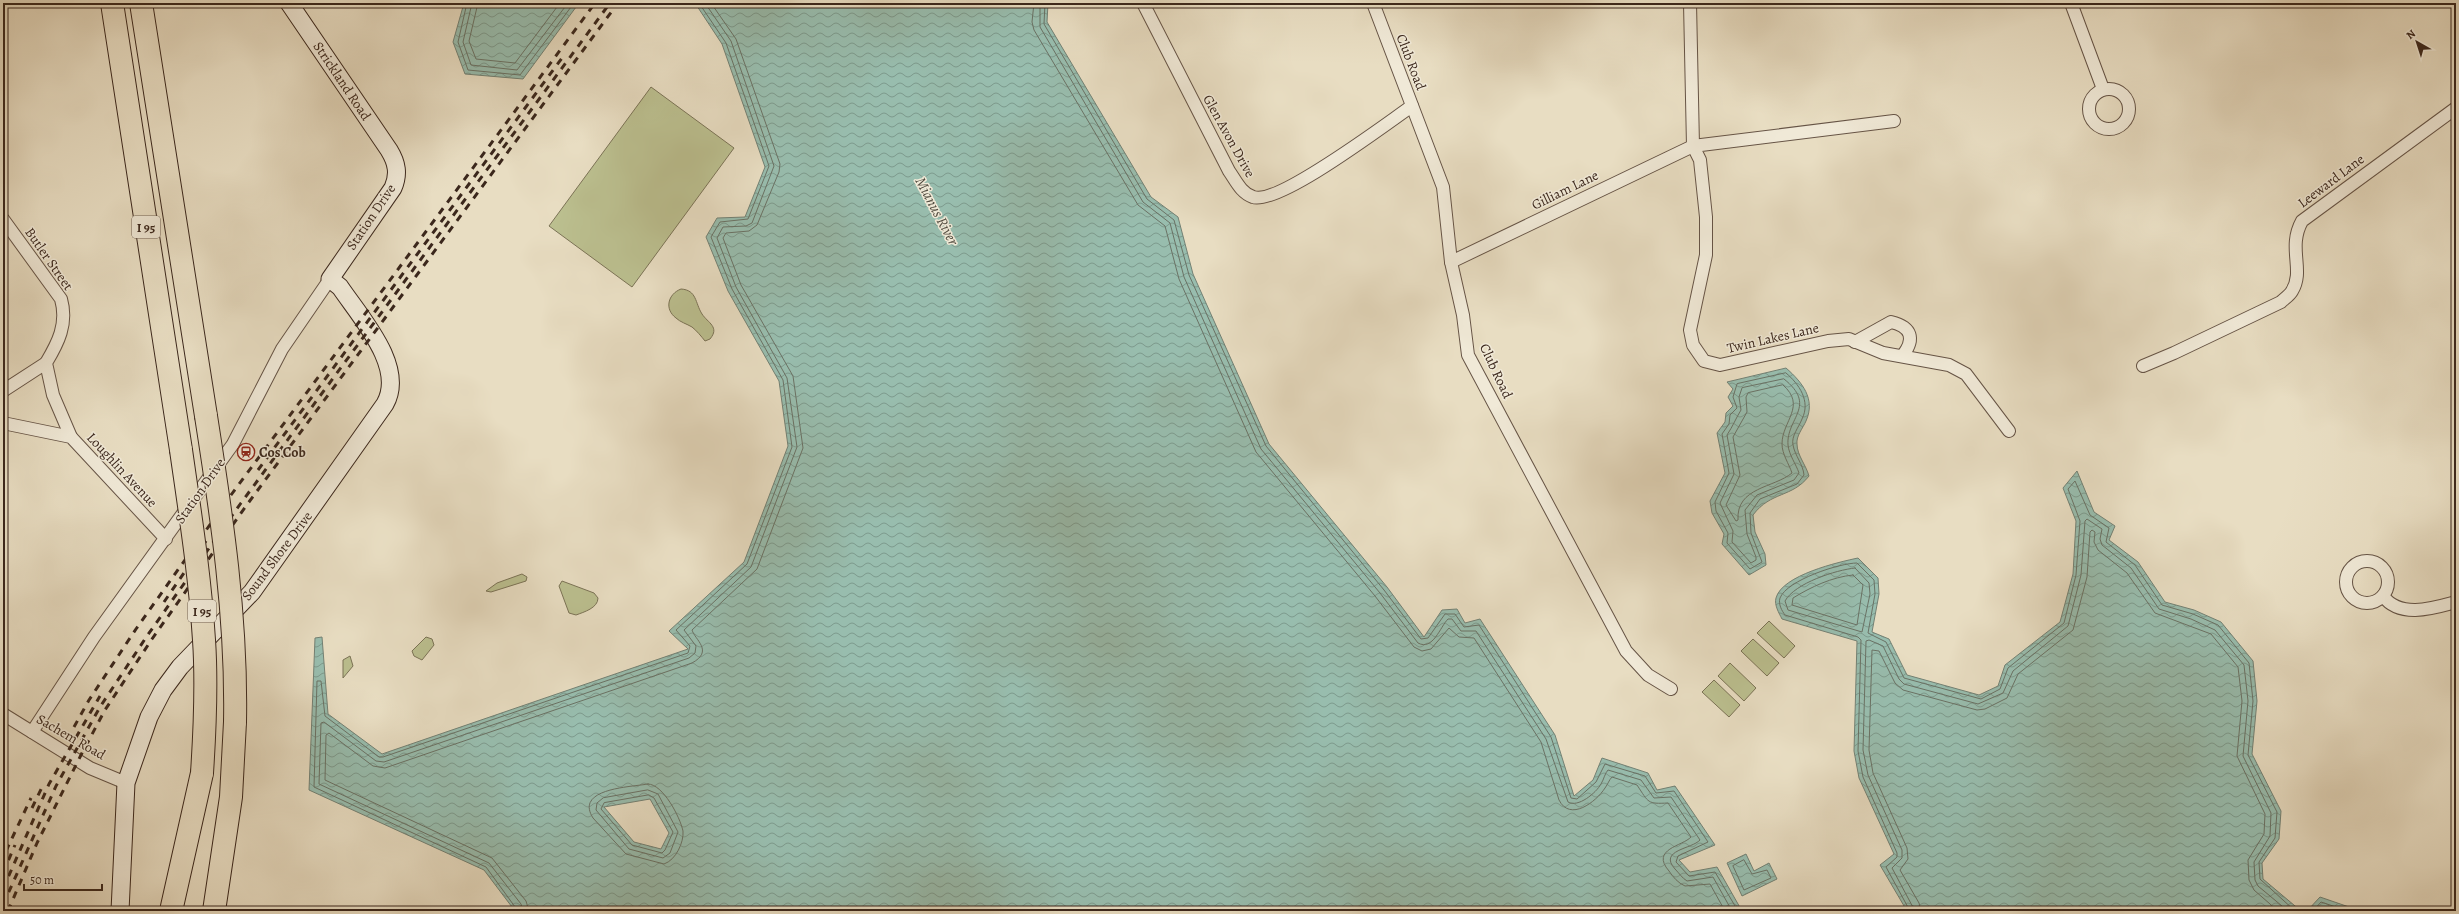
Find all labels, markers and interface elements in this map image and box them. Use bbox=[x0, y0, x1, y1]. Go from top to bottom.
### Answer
north arrow bbox=[2397, 22, 2437, 62]
text: N bbox=[2403, 26, 2419, 43]
street label: Club Road bbox=[1392, 31, 1431, 93]
street label: Strickland Road bbox=[309, 38, 376, 125]
street label: Glen Avon Drive bbox=[1198, 91, 1260, 181]
street label: Leeward Lane bbox=[2294, 150, 2368, 212]
street label: Gilliam Lane bbox=[1528, 166, 1602, 214]
water label: Mianus River bbox=[911, 173, 964, 249]
street label: Station Drive bbox=[342, 180, 400, 254]
road number: I 95 bbox=[132, 216, 160, 238]
street label: Butler Street bbox=[20, 224, 78, 295]
street label: Twin Lakes Lane bbox=[1725, 318, 1821, 358]
street label: Club Road bbox=[1475, 340, 1517, 402]
street label: Loughlin Avenue bbox=[82, 429, 162, 511]
station icon: Cos Cob bbox=[236, 442, 256, 462]
place label: Cos Cob bbox=[259, 443, 306, 462]
street label: Station Drive bbox=[170, 454, 230, 528]
street label: Sound Shore Drive bbox=[237, 508, 317, 604]
road number: I 95 bbox=[188, 600, 216, 622]
street label: Sachem Road bbox=[33, 710, 109, 765]
scale bar bbox=[24, 866, 102, 892]
text: 50 m bbox=[30, 872, 54, 888]

